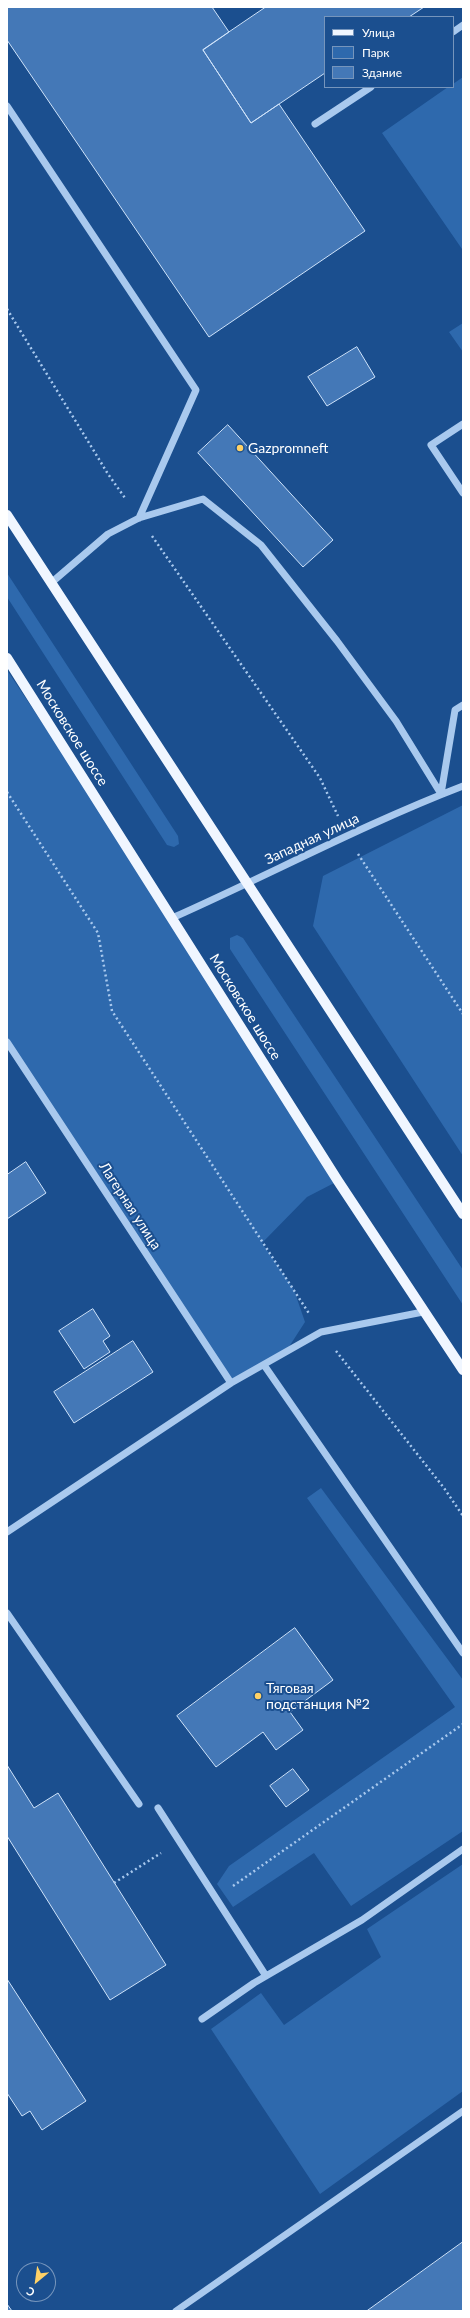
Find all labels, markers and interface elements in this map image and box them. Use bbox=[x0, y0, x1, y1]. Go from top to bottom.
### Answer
legend bbox=[324, 16, 454, 88]
text: Улица bbox=[362, 25, 395, 40]
text: Парк bbox=[362, 45, 390, 60]
text: Здание bbox=[362, 65, 402, 80]
place label: Gazpromneft bbox=[248, 440, 328, 456]
marker: Gazpromneft bbox=[235, 443, 245, 453]
street label: Московское шоссе bbox=[33, 677, 111, 789]
street label: Западная улица bbox=[262, 810, 362, 868]
street label: Московское шоссе bbox=[206, 951, 284, 1063]
street label: Лагерная улица bbox=[95, 1159, 165, 1253]
place label: Тяговая подстанция №2 bbox=[266, 1680, 370, 1712]
marker: Тяговая подстанция №2 bbox=[253, 1691, 263, 1701]
north arrow bbox=[16, 2262, 56, 2302]
text: С bbox=[24, 2285, 37, 2300]

